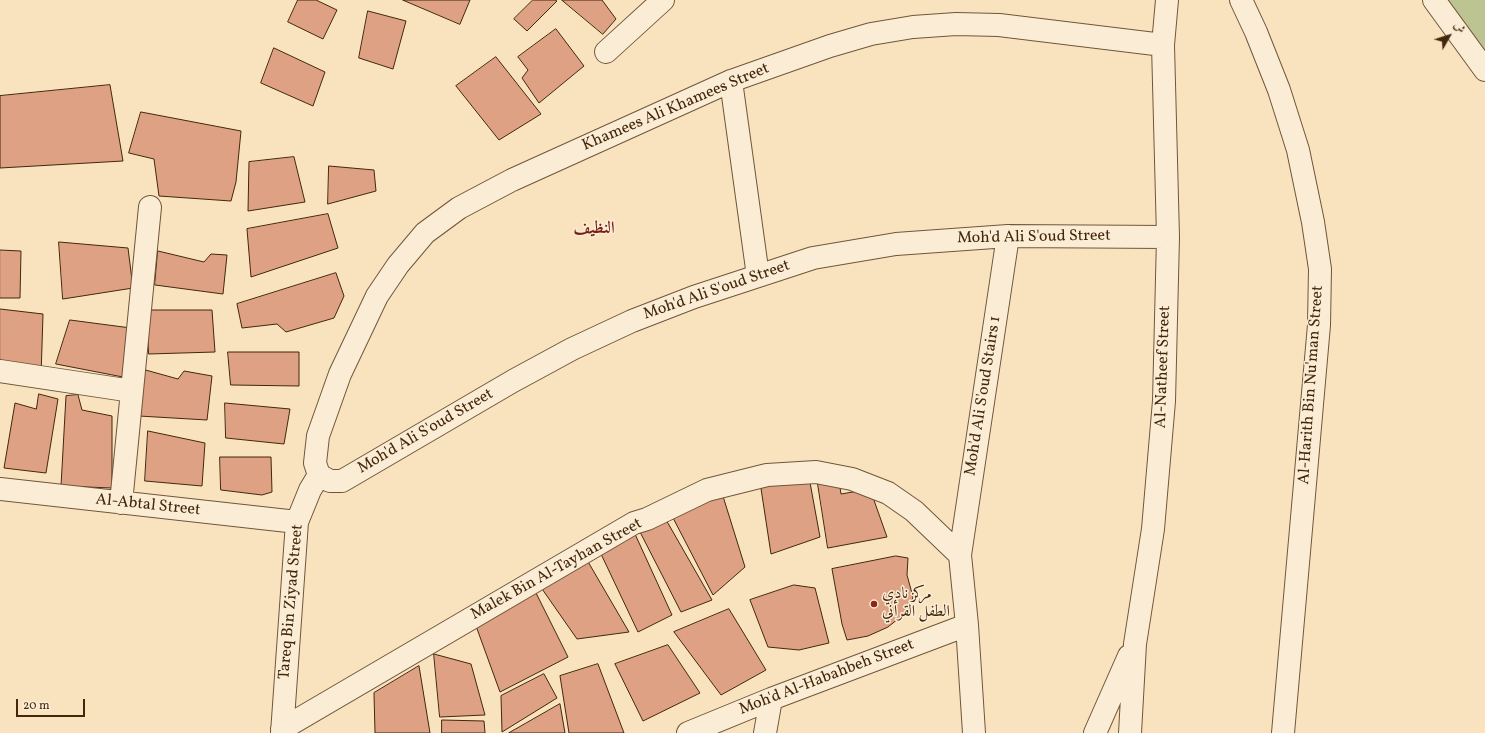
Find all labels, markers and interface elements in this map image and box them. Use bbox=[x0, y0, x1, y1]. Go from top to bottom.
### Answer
north arrow bbox=[1429, 16, 1469, 56]
text: ش bbox=[1449, 19, 1468, 37]
street label: Khamees Ali Khamees Street bbox=[580, 60, 772, 156]
district label: النظيف bbox=[573, 220, 615, 240]
street label: Moh'd Ali S'oud Street bbox=[957, 227, 1111, 249]
street label: Moh'd Ali S'oud Street bbox=[641, 257, 793, 325]
street label: Al-Harith Bin Nu'man Street bbox=[1295, 285, 1329, 485]
street label: Al-Natheef Street bbox=[1152, 305, 1176, 429]
street label: Moh'd Ali S'oud Stairs 1 bbox=[962, 315, 1006, 477]
street label: Moh'd Ali S'oud Street bbox=[355, 385, 497, 479]
street label: Al-Abtal Street bbox=[95, 491, 201, 521]
street label: Malek Bin Al-Tayhan Street bbox=[468, 515, 646, 625]
street label: Tareq Bin Ziyad Street bbox=[276, 524, 308, 680]
place label: مركز نادي الطفل القرأني bbox=[882, 585, 950, 623]
marker: مركز نادي الطفل القرأني bbox=[869, 599, 879, 609]
street label: Moh'd Al-Habahbeh Street bbox=[737, 636, 917, 720]
scale bar bbox=[18, 691, 87, 717]
text: 20 m bbox=[23, 698, 50, 714]

